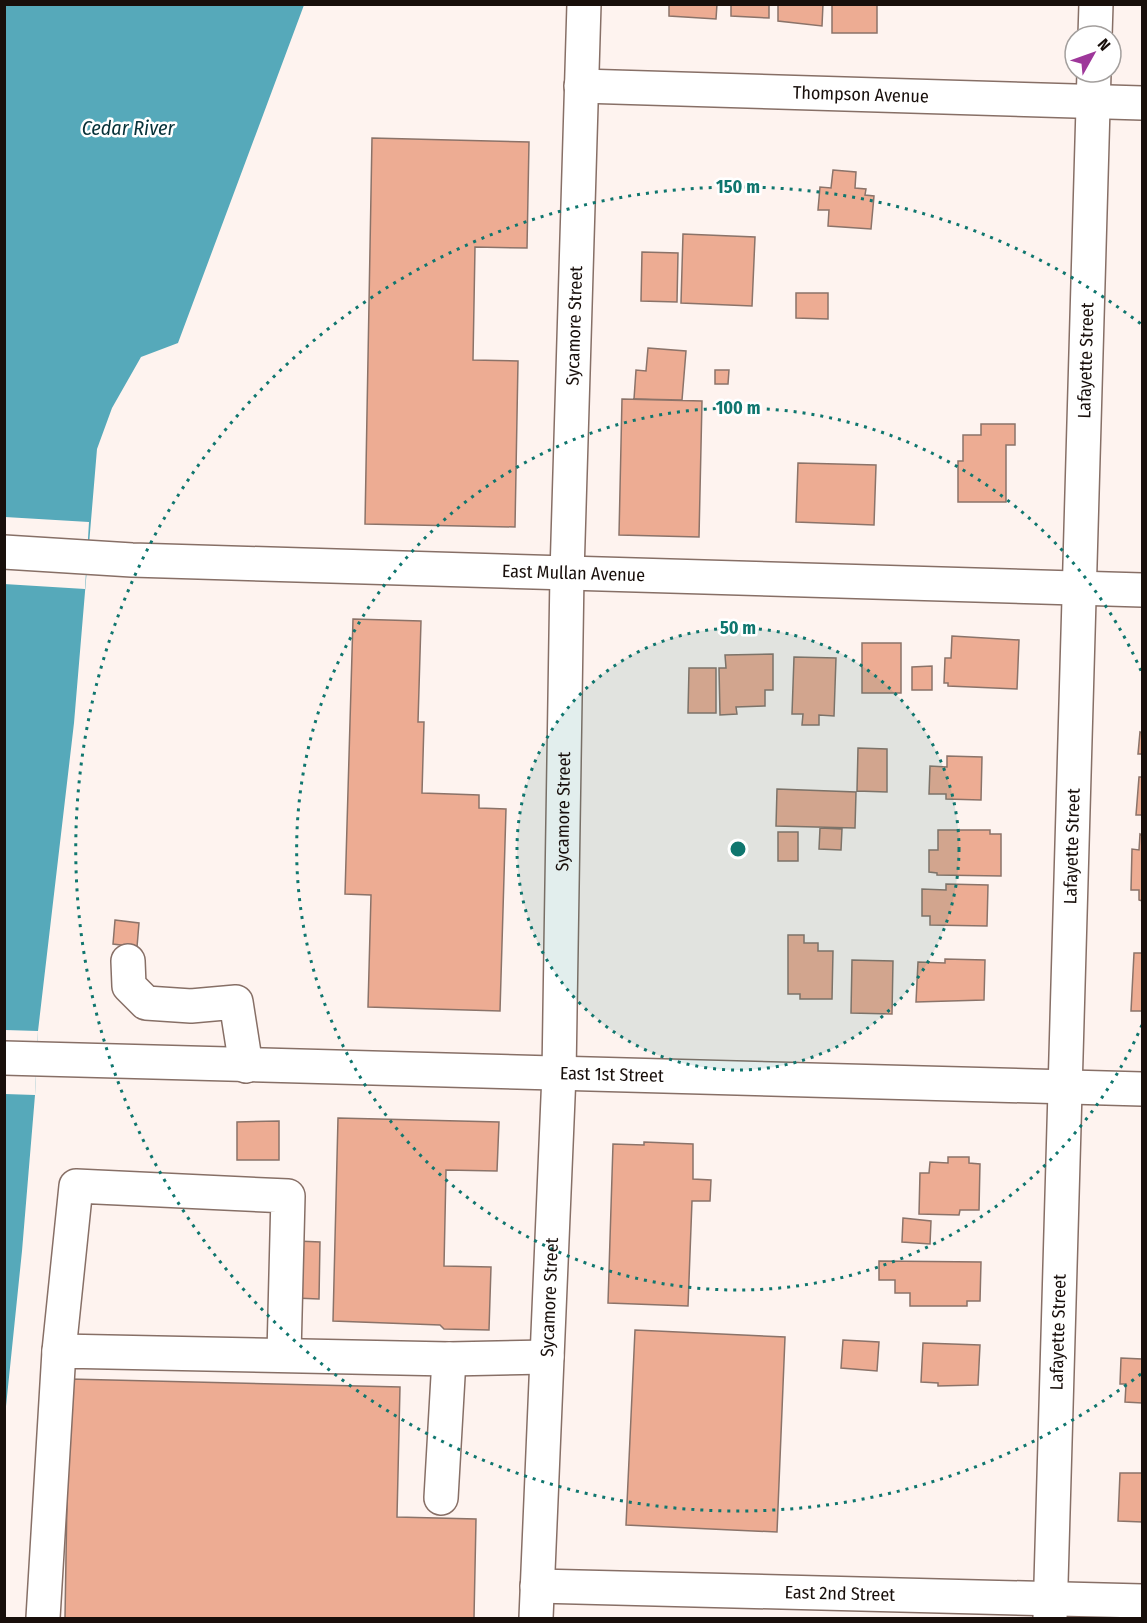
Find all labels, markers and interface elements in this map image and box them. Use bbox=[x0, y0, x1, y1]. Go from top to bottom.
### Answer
north arrow bbox=[1063, 24, 1123, 84]
text: N bbox=[1094, 35, 1114, 54]
street label: Thompson Avenue bbox=[793, 81, 929, 108]
water label: Cedar River bbox=[82, 116, 175, 140]
text: 150 m bbox=[716, 176, 760, 198]
street label: Sycamore Street bbox=[562, 265, 587, 386]
street label: Lafayette Street bbox=[1073, 302, 1098, 419]
text: 100 m bbox=[716, 397, 760, 419]
street label: East Mullan Avenue bbox=[502, 560, 646, 586]
text: 50 m bbox=[720, 617, 756, 639]
street label: Sycamore Street bbox=[551, 751, 575, 872]
street label: Lafayette Street bbox=[1059, 788, 1085, 905]
centre of rings bbox=[728, 839, 748, 859]
street label: East 1st Street bbox=[560, 1062, 664, 1087]
street label: Sycamore Street bbox=[536, 1237, 563, 1358]
street label: Lafayette Street bbox=[1045, 1274, 1071, 1391]
street label: East 2nd Street bbox=[784, 1581, 895, 1606]

